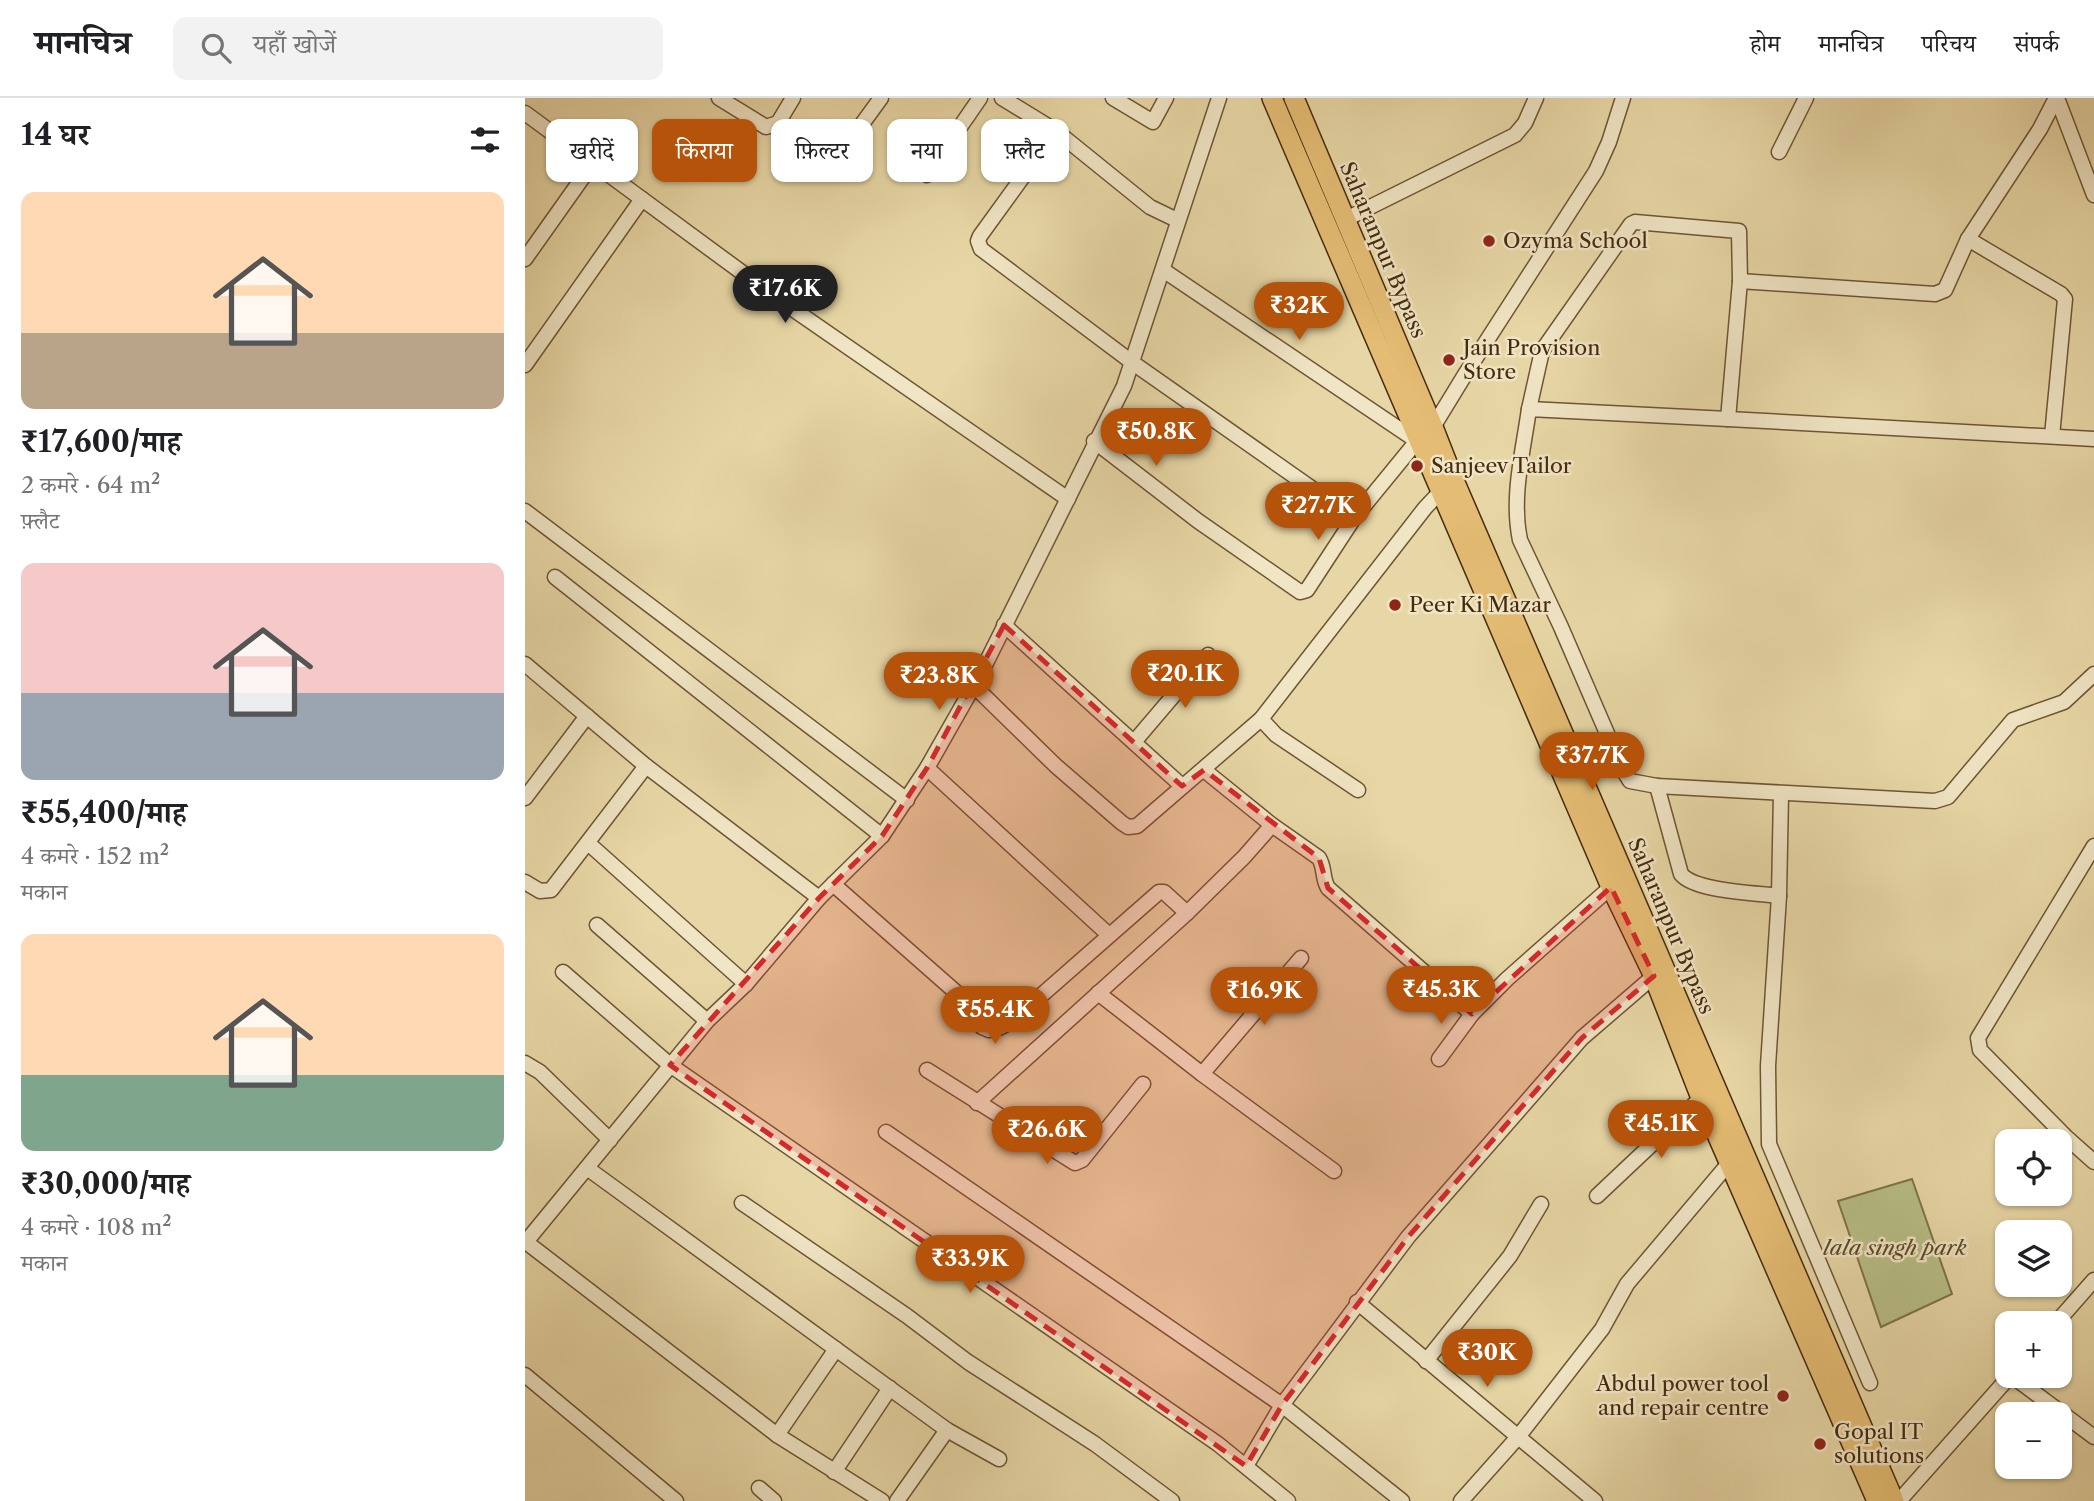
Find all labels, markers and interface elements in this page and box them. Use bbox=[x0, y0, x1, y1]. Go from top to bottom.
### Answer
search box bbox=[173, 17, 663, 80]
text: मानचित्र bbox=[35, 22, 131, 63]
text: यहाँ खोजें bbox=[253, 28, 336, 60]
icon: search bbox=[197, 29, 235, 67]
text: होम bbox=[1750, 29, 1780, 58]
text: मानचित्र bbox=[1818, 29, 1884, 58]
text: परिचय bbox=[1922, 29, 1976, 58]
text: संपर्क bbox=[2014, 29, 2059, 58]
text: 14 घर bbox=[21, 116, 90, 153]
chip: खरीदें bbox=[546, 119, 638, 182]
chip: किराया bbox=[652, 119, 757, 182]
chip: फ़िल्टर bbox=[771, 119, 873, 182]
chip: नया bbox=[887, 119, 967, 182]
chip: फ़्लैट bbox=[981, 119, 1069, 182]
icon: filters bbox=[466, 121, 504, 159]
street label: Saharanpur Bypass bbox=[1335, 158, 1432, 342]
place label: Ozyma School bbox=[1503, 228, 1648, 253]
marker: Ozyma School bbox=[1481, 233, 1497, 249]
icon: home bbox=[200, 238, 326, 364]
pin: ₹17.6K bbox=[728, 266, 842, 325]
text: ₹17.6K bbox=[749, 274, 821, 302]
pin: ₹32K bbox=[1258, 282, 1340, 342]
text: ₹32K bbox=[1270, 291, 1328, 319]
place label: Jain Provision Store bbox=[1460, 335, 1600, 384]
marker: Jain Provision Store bbox=[1441, 352, 1457, 368]
pin: ₹50.8K bbox=[1099, 408, 1213, 468]
text: ₹50.8K bbox=[1117, 417, 1195, 445]
text: ₹17,600/माह bbox=[21, 423, 181, 460]
place label: Sanjeev Tailor bbox=[1431, 453, 1572, 478]
marker: Sanjeev Tailor bbox=[1409, 458, 1425, 474]
text: 2 कमरे · 64 m² bbox=[21, 471, 161, 499]
pin: ₹27.7K bbox=[1261, 482, 1375, 542]
text: ₹27.7K bbox=[1281, 491, 1355, 519]
text: फ़्लैट bbox=[21, 507, 59, 535]
place label: Peer Ki Mazar bbox=[1409, 592, 1551, 617]
marker: Peer Ki Mazar bbox=[1387, 597, 1403, 613]
icon: home bbox=[200, 609, 326, 735]
pin: ₹20.1K bbox=[1128, 650, 1242, 710]
pin: ₹23.8K bbox=[882, 652, 996, 712]
text: ₹20.1K bbox=[1147, 659, 1223, 687]
text: ₹23.8K bbox=[900, 661, 978, 689]
pin: ₹37.7K bbox=[1535, 732, 1649, 792]
text: ₹37.7K bbox=[1555, 741, 1629, 769]
text: ₹55,400/माह bbox=[21, 794, 187, 831]
street label: Saharanpur Bypass bbox=[1623, 834, 1720, 1018]
text: 4 कमरे · 152 m² bbox=[21, 842, 169, 870]
text: मकान bbox=[21, 878, 68, 906]
pin: ₹45.3K bbox=[1384, 967, 1498, 1026]
pin: ₹16.9K bbox=[1207, 968, 1321, 1027]
text: ₹45.3K bbox=[1402, 975, 1480, 1003]
text: ₹16.9K bbox=[1227, 976, 1302, 1004]
icon: home bbox=[200, 980, 326, 1106]
pin: ₹55.4K bbox=[938, 986, 1052, 1046]
text: ₹55.4K bbox=[957, 995, 1033, 1023]
pin: ₹45.1K bbox=[1604, 1100, 1718, 1160]
pin: ₹26.6K bbox=[990, 1107, 1104, 1166]
text: ₹45.1K bbox=[1624, 1109, 1698, 1137]
text: ₹26.6K bbox=[1008, 1115, 1086, 1143]
map controls bbox=[1995, 1129, 2072, 1479]
button: locate bbox=[1995, 1129, 2072, 1206]
text: ₹30,000/माह bbox=[21, 1165, 190, 1202]
text: 4 कमरे · 108 m² bbox=[21, 1213, 172, 1241]
button: layers bbox=[1995, 1220, 2072, 1297]
park label: lala singh park bbox=[1823, 1235, 1967, 1260]
pin: ₹33.9K bbox=[913, 1236, 1027, 1295]
text: ₹33.9K bbox=[932, 1244, 1008, 1272]
text: मकान bbox=[21, 1249, 68, 1277]
button: + bbox=[1995, 1311, 2072, 1388]
pin: ₹30K bbox=[1446, 1330, 1528, 1389]
text: ₹30K bbox=[1457, 1338, 1517, 1366]
place label: Abdul power tool and repair centre bbox=[1595, 1371, 1769, 1420]
marker: Abdul power tool and repair centre bbox=[1775, 1388, 1791, 1404]
button: − bbox=[1995, 1402, 2072, 1479]
place label: Gopal IT solutions bbox=[1834, 1419, 1924, 1468]
marker: Gopal IT solutions bbox=[1812, 1436, 1828, 1452]

